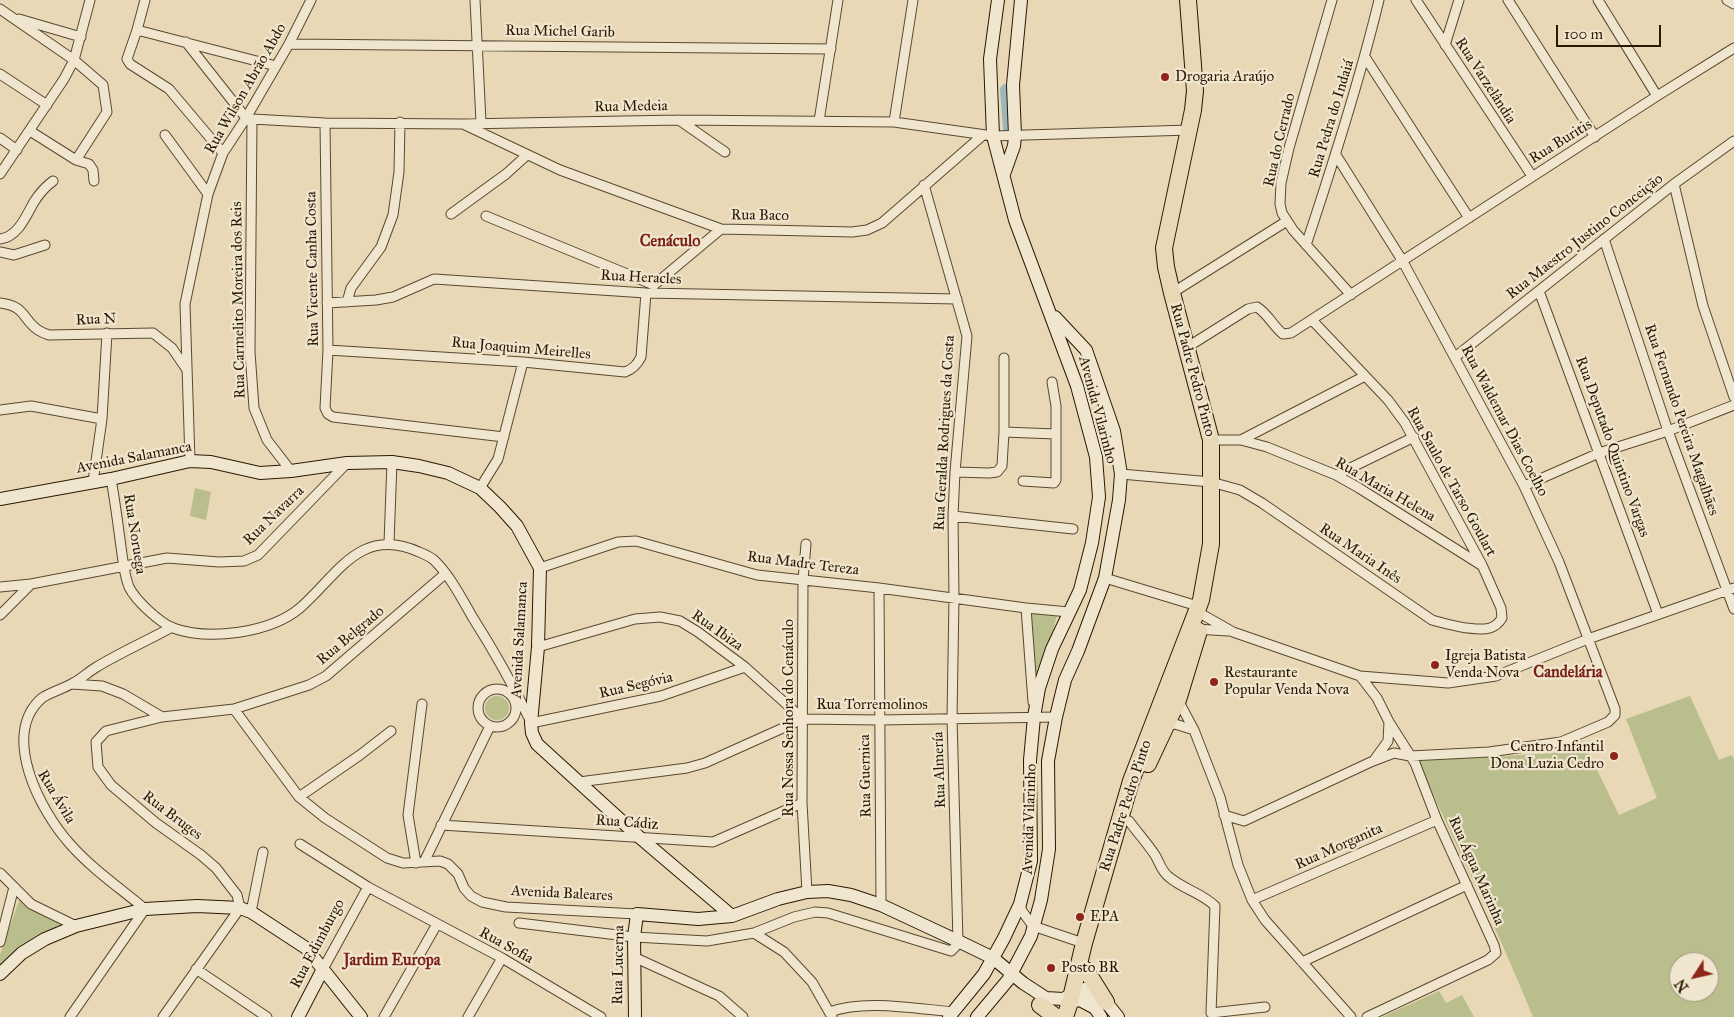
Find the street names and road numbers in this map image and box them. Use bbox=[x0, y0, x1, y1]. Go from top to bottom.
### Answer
street label: Rua Wilson Abrão Abdo bbox=[201, 21, 291, 157]
street label: Rua Michel Garib bbox=[505, 22, 615, 42]
street label: Rua Varzelândia bbox=[1451, 35, 1519, 127]
street label: Rua Pedra do Indaiá bbox=[1305, 58, 1359, 180]
street label: Rua do Cerrado bbox=[1260, 91, 1300, 189]
street label: Rua Medeia bbox=[594, 97, 668, 117]
street label: Rua Buritis bbox=[1526, 116, 1596, 168]
street label: Rua Maestro Justino Conceição bbox=[1503, 170, 1667, 304]
street label: Rua Vicente Canha Costa bbox=[303, 191, 323, 347]
street label: Rua Carmelito Moreira dos Reis bbox=[228, 201, 250, 399]
street label: Rua Baco bbox=[731, 206, 789, 226]
street label: Rua Heracles bbox=[600, 267, 682, 289]
street label: Rua Padre Pedro Pinto bbox=[1166, 301, 1218, 439]
street label: Rua N bbox=[75, 310, 117, 330]
street label: Rua Fernando Pereira Magalhães bbox=[1640, 322, 1722, 518]
street label: Rua Joaquim Meirelles bbox=[450, 334, 592, 364]
street label: Rua Geralda Rodrigues da Costa bbox=[931, 335, 959, 531]
street label: Rua Waldemar Dias Coelho bbox=[1456, 342, 1552, 500]
street label: Avenida Vilarinho bbox=[1074, 354, 1120, 466]
street label: Rua Deputado Quintino Vargas bbox=[1571, 354, 1653, 540]
street label: Rua Saulo de Tarso Goulart bbox=[1402, 404, 1500, 560]
street label: Avenida Salamanca bbox=[75, 438, 193, 478]
street label: Rua Maria Helena bbox=[1332, 454, 1438, 526]
street label: Rua Navarra bbox=[240, 483, 308, 549]
street label: Rua Noruega bbox=[119, 492, 149, 576]
street label: Rua Maria Inês bbox=[1315, 520, 1405, 588]
street label: Rua Madre Tereza bbox=[746, 548, 860, 580]
street label: Avenida Salamanca bbox=[508, 581, 532, 699]
street label: Rua Belgrado bbox=[314, 603, 388, 669]
street label: Rua Ibiza bbox=[688, 607, 746, 655]
street label: Rua Nossa Senhora do Cenáculo bbox=[780, 619, 798, 817]
street label: Rua Segóvia bbox=[597, 669, 675, 703]
street label: Rua Torremolinos bbox=[816, 696, 928, 714]
street label: Rua Almería bbox=[930, 731, 950, 809]
street label: Rua Guernica bbox=[856, 734, 876, 818]
street label: Rua Padre Pedro Pinto bbox=[1096, 738, 1156, 874]
street label: Avenida Vilarinho bbox=[1019, 763, 1041, 875]
street label: Rua Ávila bbox=[33, 767, 79, 827]
street label: Rua Bruges bbox=[139, 788, 205, 844]
street label: Rua Cádiz bbox=[595, 812, 659, 834]
street label: Rua Água Marinha bbox=[1444, 814, 1508, 928]
street label: Rua Morganita bbox=[1293, 820, 1385, 874]
street label: Avenida Baleares bbox=[511, 882, 613, 906]
street label: Rua Edimburgo bbox=[287, 896, 349, 992]
street label: Rua Sofia bbox=[476, 924, 536, 968]
street label: Rua Lucerna bbox=[609, 925, 629, 1005]

